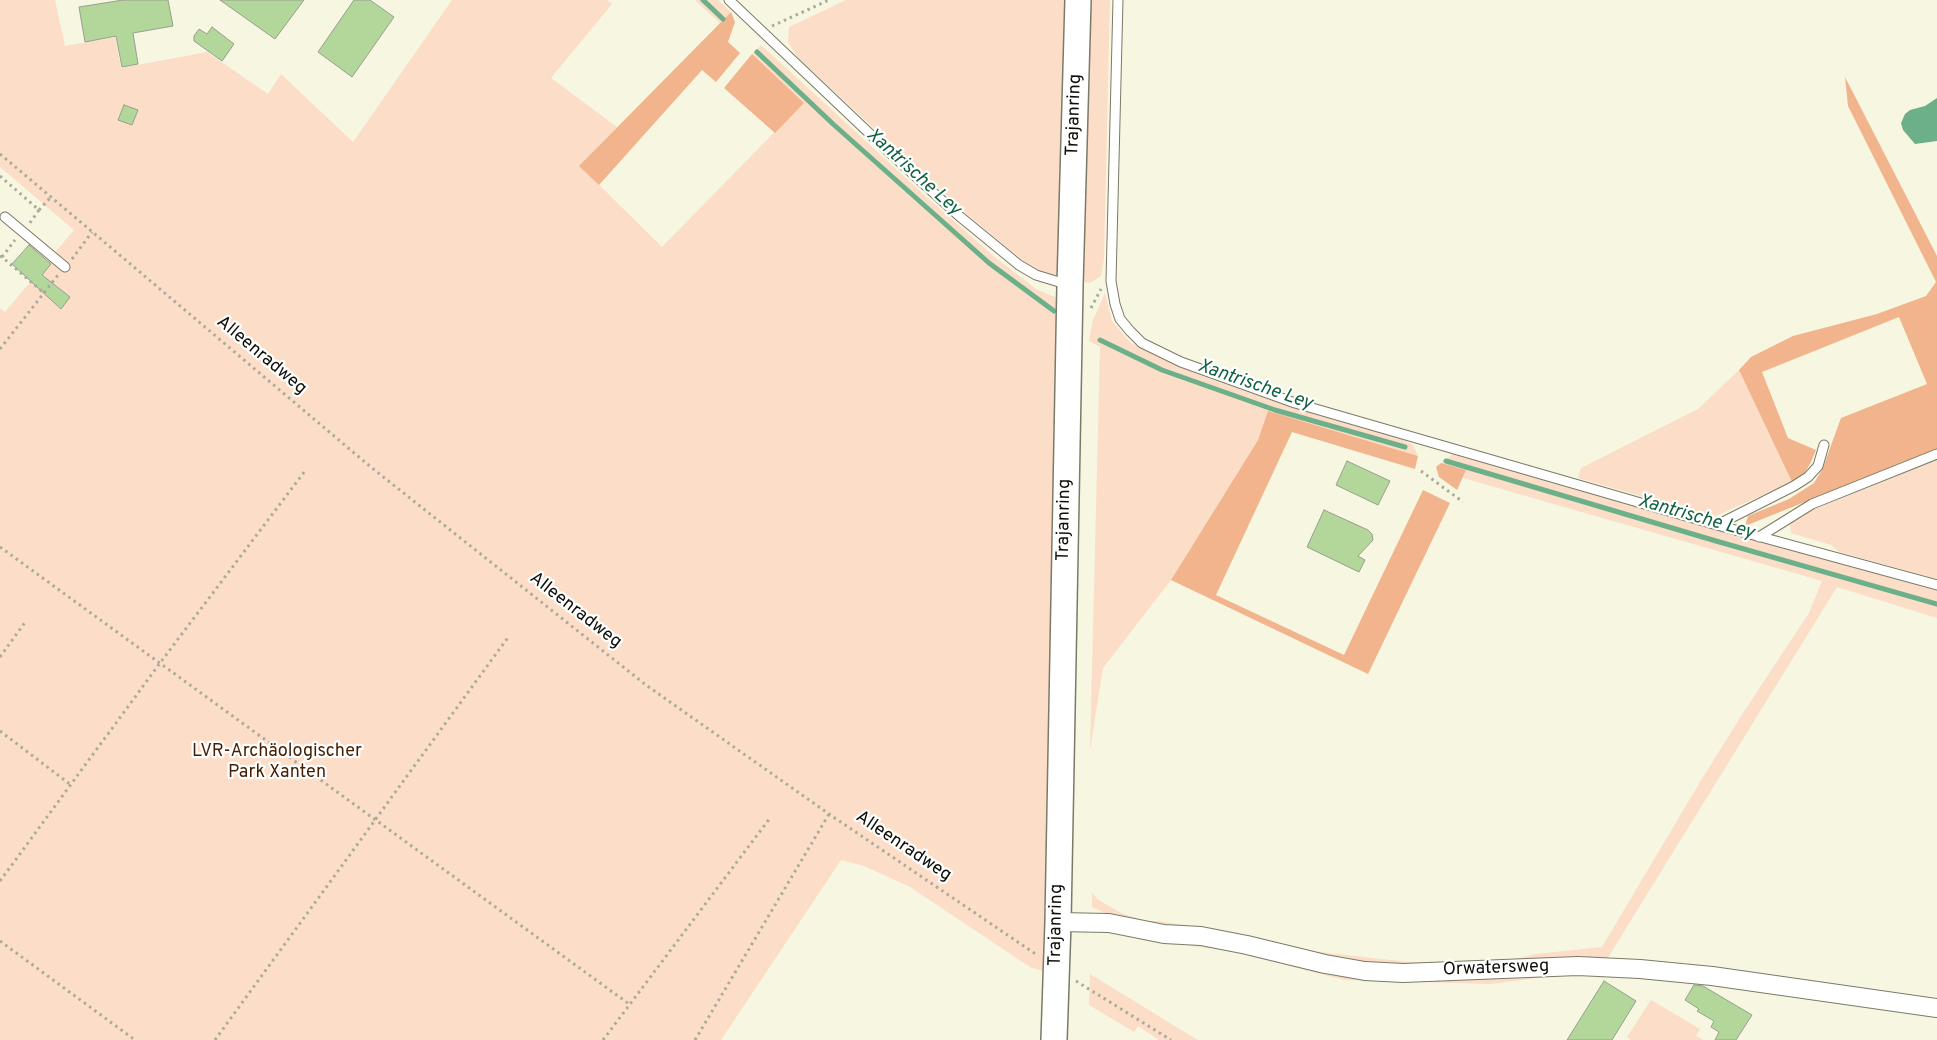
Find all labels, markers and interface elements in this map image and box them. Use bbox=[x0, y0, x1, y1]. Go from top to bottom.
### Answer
street label: Trajanring bbox=[1063, 74, 1087, 156]
water label: Xantrische Ley bbox=[861, 125, 965, 221]
street label: Alleenradweg bbox=[211, 312, 311, 400]
water label: Xantrische Ley bbox=[1195, 356, 1315, 416]
street label: Trajanring bbox=[1053, 479, 1077, 561]
water label: Xantrische Ley bbox=[1635, 491, 1757, 545]
street label: Alleenradweg bbox=[525, 568, 625, 654]
park label: LVR-Archäologischer Park Xanten bbox=[192, 741, 362, 784]
street label: Alleenradweg bbox=[851, 807, 955, 887]
street label: Trajanring bbox=[1045, 884, 1069, 966]
street label: Orwatersweg bbox=[1442, 956, 1550, 982]

